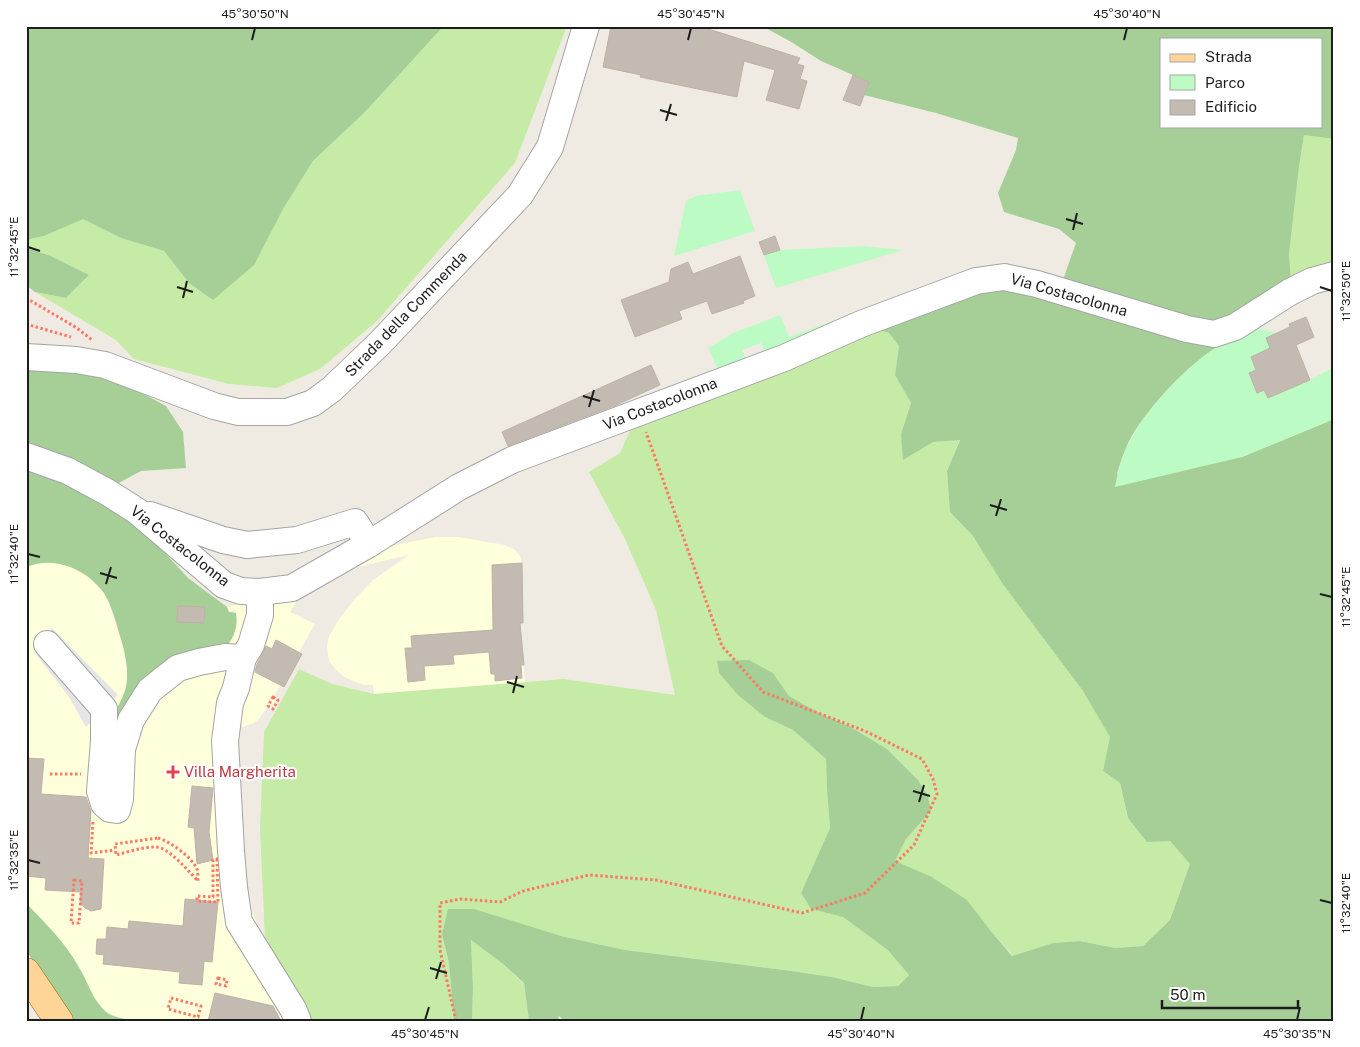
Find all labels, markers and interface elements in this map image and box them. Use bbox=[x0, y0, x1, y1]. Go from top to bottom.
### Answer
text: 45°30'50"N bbox=[221, 7, 289, 21]
text: 45°30'45"N bbox=[657, 7, 725, 21]
text: 45°30'40"N bbox=[1093, 7, 1161, 21]
legend bbox=[1160, 38, 1322, 128]
text: Strada bbox=[1205, 48, 1252, 65]
text: Parco bbox=[1205, 74, 1245, 91]
text: Edificio bbox=[1205, 98, 1257, 115]
text: 11°32'45"E bbox=[7, 217, 21, 277]
street label: Strada della Commenda bbox=[341, 248, 470, 380]
text: 11°32'50"E bbox=[1339, 261, 1353, 321]
street label: Via Costacolonna bbox=[1009, 270, 1130, 319]
street label: Via Costacolonna bbox=[600, 374, 719, 433]
street label: Via Costacolonna bbox=[127, 502, 233, 589]
text: 11°32'40"E bbox=[7, 524, 21, 584]
text: 11°32'45"E bbox=[1339, 567, 1353, 627]
place label: Villa Margherita bbox=[184, 763, 296, 780]
marker: Villa Margherita bbox=[166, 765, 180, 779]
text: 11°32'35"E bbox=[7, 830, 21, 890]
text: 11°32'40"E bbox=[1339, 873, 1353, 933]
scale bar bbox=[1162, 977, 1299, 1009]
text: 50 m bbox=[1170, 986, 1205, 1003]
text: 45°30'45"N bbox=[391, 1027, 459, 1041]
text: 45°30'40"N bbox=[827, 1027, 895, 1041]
text: 45°30'35"N bbox=[1263, 1027, 1331, 1041]

